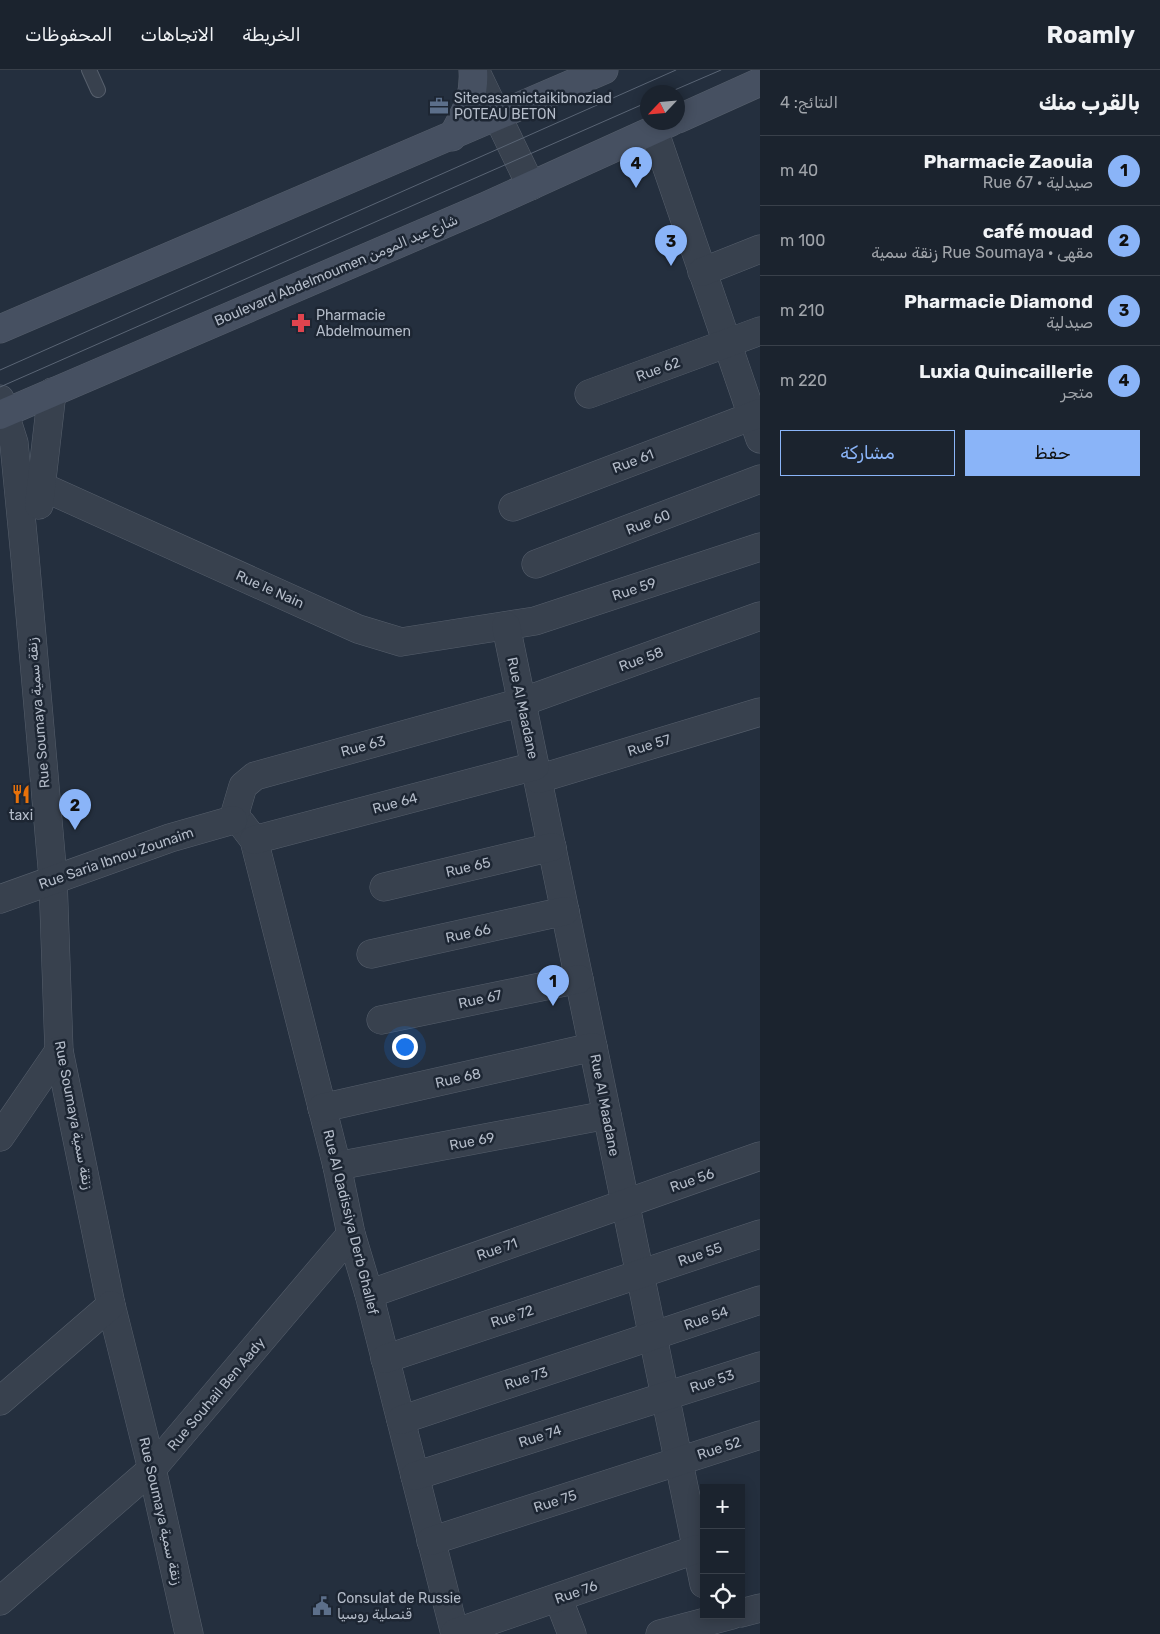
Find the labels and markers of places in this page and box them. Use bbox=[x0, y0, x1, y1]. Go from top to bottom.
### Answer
place label: Sitecasamictaikibnoziad POTEAU BETON bbox=[454, 90, 612, 123]
office icon: Sitecasamictaikibnoziad POTEAU BETON bbox=[428, 95, 450, 117]
pin: 4 bbox=[620, 147, 652, 188]
pin: 3 bbox=[655, 225, 687, 266]
place label: Pharmacie Abdelmoumen bbox=[316, 307, 411, 340]
pharmacy icon: Pharmacie Abdelmoumen bbox=[290, 312, 312, 334]
restaurant icon: taxi bbox=[10, 783, 32, 805]
pin: 2 bbox=[59, 789, 91, 830]
place label: taxi bbox=[9, 807, 33, 824]
pin: 1 bbox=[537, 965, 569, 1006]
place label: Consulat de Russie قنصلية روسيا bbox=[337, 1590, 461, 1623]
public building icon: Consulat de Russie قنصلية روسيا bbox=[311, 1595, 333, 1617]

